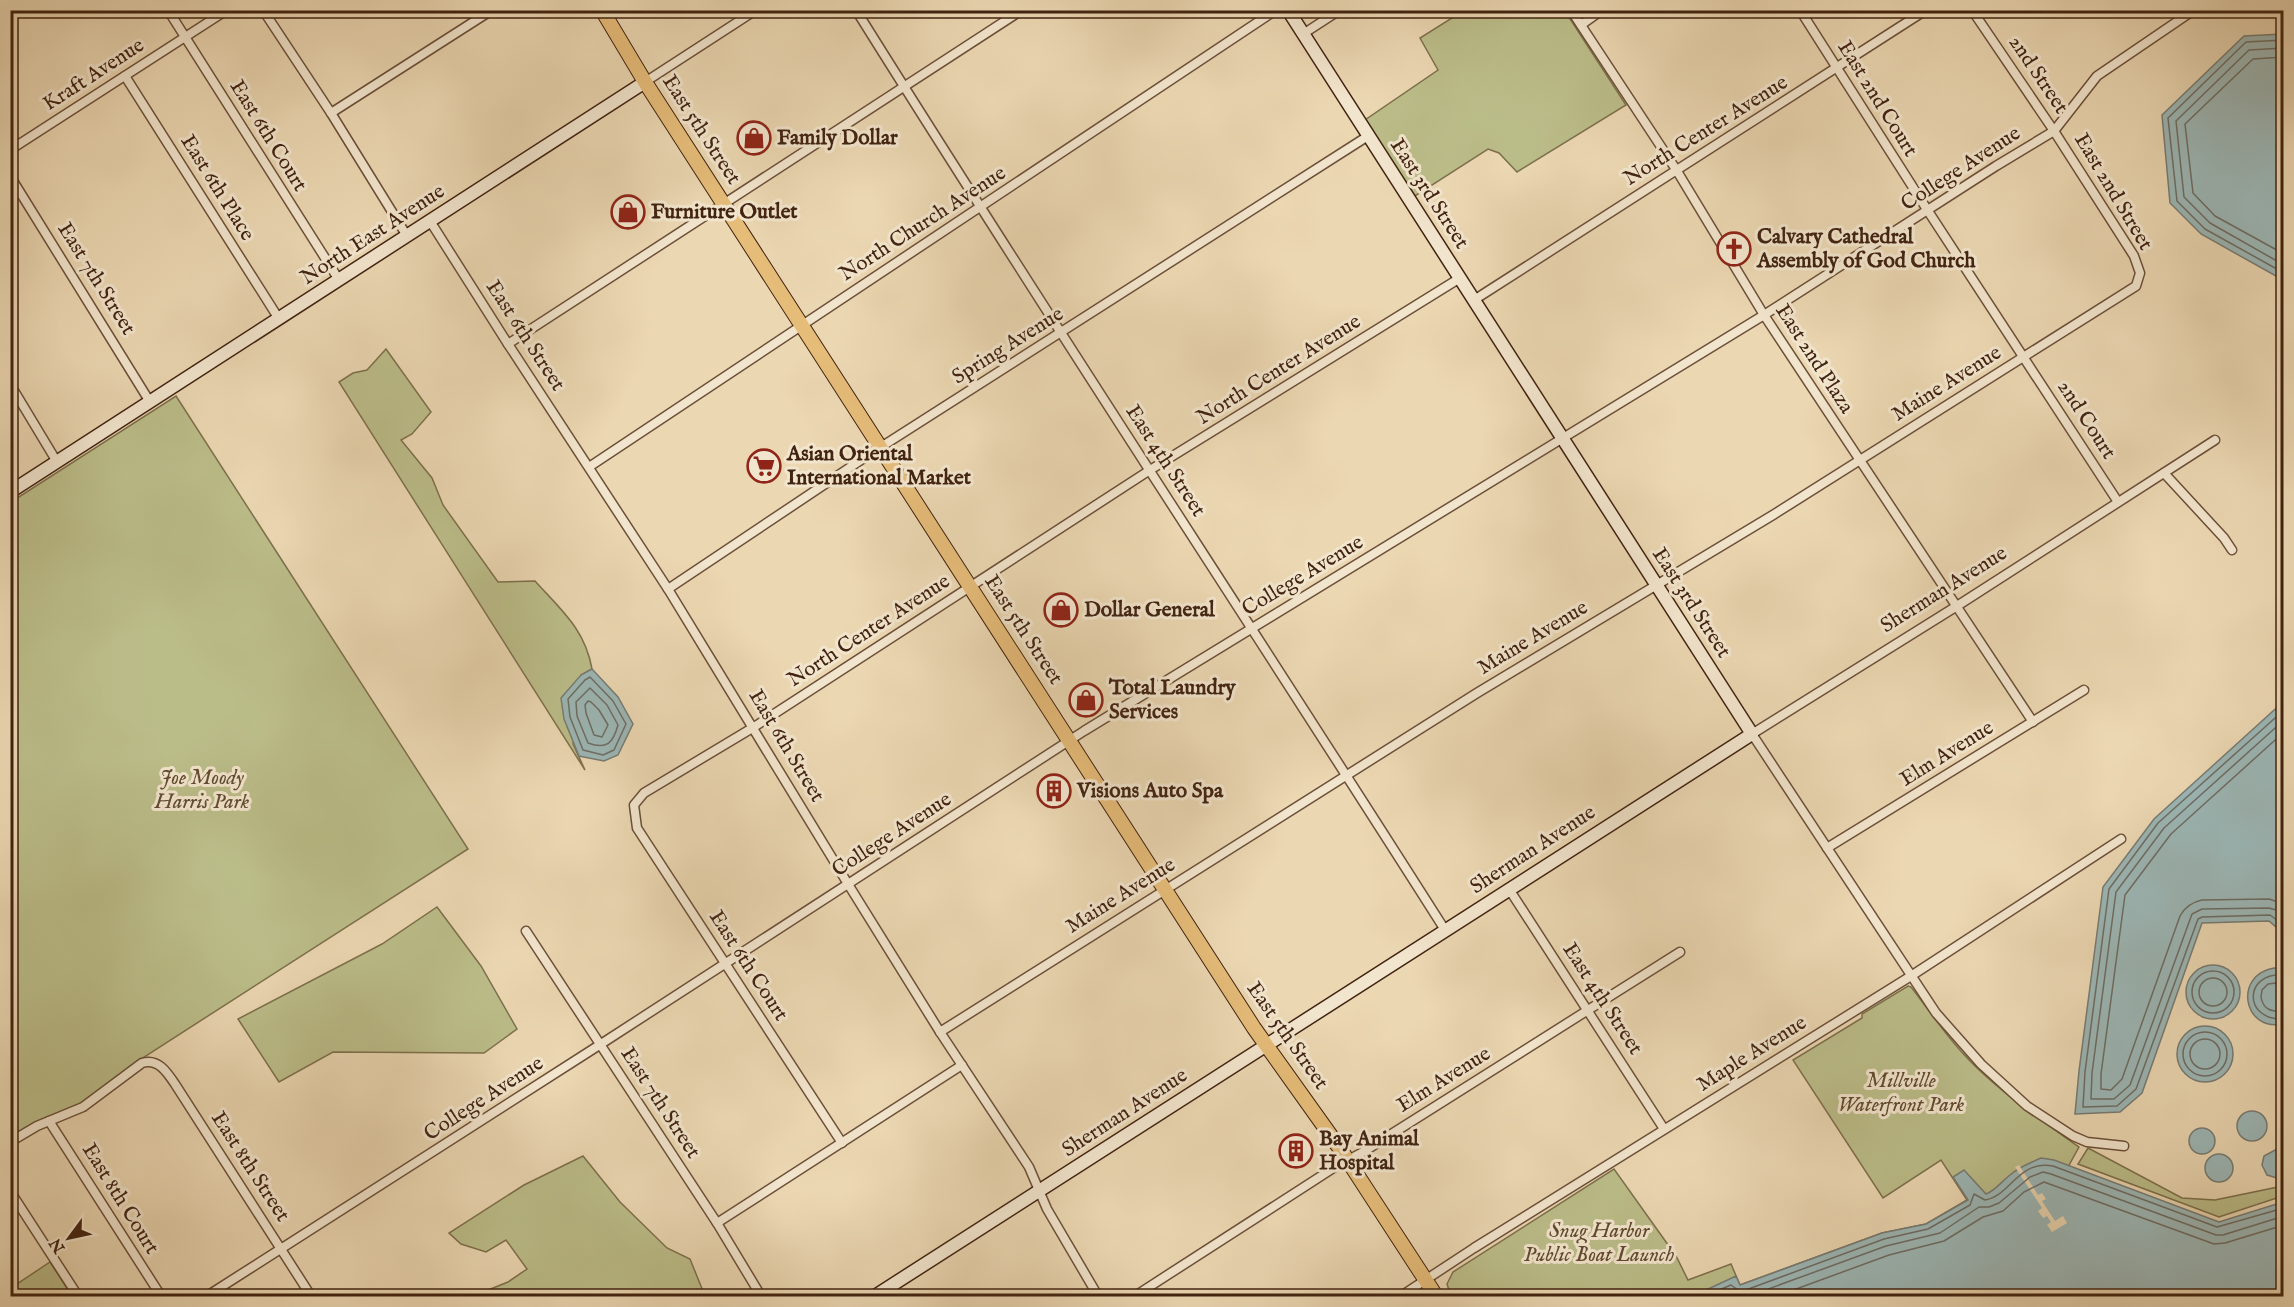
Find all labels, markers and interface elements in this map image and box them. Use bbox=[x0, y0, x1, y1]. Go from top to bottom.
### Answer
street label: 2nd Street bbox=[2002, 31, 2074, 119]
street label: Kraft Avenue bbox=[38, 32, 150, 118]
street label: East 2nd Court bbox=[1831, 36, 1923, 162]
street label: North Center Avenue bbox=[1619, 69, 1793, 192]
street label: East 5th Street bbox=[655, 70, 747, 190]
street label: East 6th Court bbox=[223, 75, 313, 197]
shop icon: Family Dollar bbox=[736, 120, 772, 156]
street label: College Avenue bbox=[1896, 120, 2026, 218]
place label: Family Dollar bbox=[777, 125, 898, 152]
street label: East 2nd Street bbox=[2067, 129, 2159, 255]
street label: East 6th Place bbox=[174, 130, 261, 246]
street label: East 3rd Street bbox=[1383, 134, 1475, 254]
street label: North Church Avenue bbox=[835, 160, 1012, 288]
street label: North East Avenue bbox=[296, 178, 450, 292]
shop icon: Furniture Outlet bbox=[610, 194, 646, 230]
place label: Furniture Outlet bbox=[651, 199, 798, 226]
street label: East 7th Street bbox=[51, 218, 141, 340]
place label: Calvary Cathedral Assembly of God Church bbox=[1756, 224, 1976, 275]
church icon: Calvary Cathedral Assembly of God Church bbox=[1716, 231, 1752, 267]
street label: East 6th Street bbox=[479, 275, 571, 397]
street label: East 2nd Plaza bbox=[1769, 299, 1860, 420]
street label: Spring Avenue bbox=[947, 301, 1069, 391]
street label: North Center Avenue bbox=[1192, 308, 1366, 431]
street label: Maine Avenue bbox=[1887, 340, 2007, 428]
street label: 2nd Court bbox=[2050, 375, 2122, 465]
street label: East 4th Street bbox=[1119, 400, 1211, 522]
place label: Asian Oriental International Market bbox=[786, 441, 972, 492]
supermarket icon: Asian Oriental International Market bbox=[746, 448, 782, 484]
street label: College Avenue bbox=[1237, 529, 1369, 623]
street label: Sherman Avenue bbox=[1876, 540, 2013, 640]
street label: East 3rd Street bbox=[1645, 543, 1737, 663]
street label: North Center Avenue bbox=[783, 568, 956, 694]
street label: East 5th Street bbox=[977, 570, 1069, 690]
shop icon: Dollar General bbox=[1043, 592, 1079, 628]
street label: Maine Avenue bbox=[1473, 594, 1593, 682]
place label: Dollar General bbox=[1084, 597, 1216, 624]
place label: Total Laundry Services bbox=[1108, 675, 1236, 726]
shop icon: Total Laundry Services bbox=[1068, 682, 1104, 718]
street label: East 6th Street bbox=[742, 685, 830, 807]
street label: Elm Avenue bbox=[1895, 714, 1999, 793]
park label: Joe Moody Harris Park bbox=[154, 765, 250, 816]
building icon: Visions Auto Spa bbox=[1036, 773, 1072, 809]
place label: Visions Auto Spa bbox=[1076, 778, 1224, 805]
street label: College Avenue bbox=[827, 786, 957, 884]
street label: Sherman Avenue bbox=[1465, 799, 1601, 901]
street label: Maine Avenue bbox=[1061, 852, 1181, 940]
street label: East 6th Court bbox=[702, 906, 794, 1026]
street label: East 4th Street bbox=[1556, 938, 1648, 1060]
street label: East 5th Street bbox=[1240, 977, 1334, 1095]
street label: Maple Avenue bbox=[1692, 1009, 1812, 1098]
street label: Elm Avenue bbox=[1392, 1040, 1496, 1119]
street label: East 7th Street bbox=[614, 1042, 706, 1164]
street label: College Avenue bbox=[419, 1050, 549, 1148]
street label: Sherman Avenue bbox=[1057, 1062, 1193, 1164]
park label: Millville Waterfront Park bbox=[1838, 1068, 1965, 1119]
street label: East 8th Street bbox=[204, 1107, 296, 1227]
place label: Bay Animal Hospital bbox=[1319, 1126, 1420, 1177]
building icon: Bay Animal Hospital bbox=[1278, 1133, 1314, 1169]
street label: East 8th Court bbox=[75, 1138, 165, 1260]
north arrow bbox=[39, 1208, 99, 1268]
park label: Snug Harbor Public Boat Launch bbox=[1524, 1218, 1674, 1269]
text: N bbox=[46, 1234, 71, 1257]

